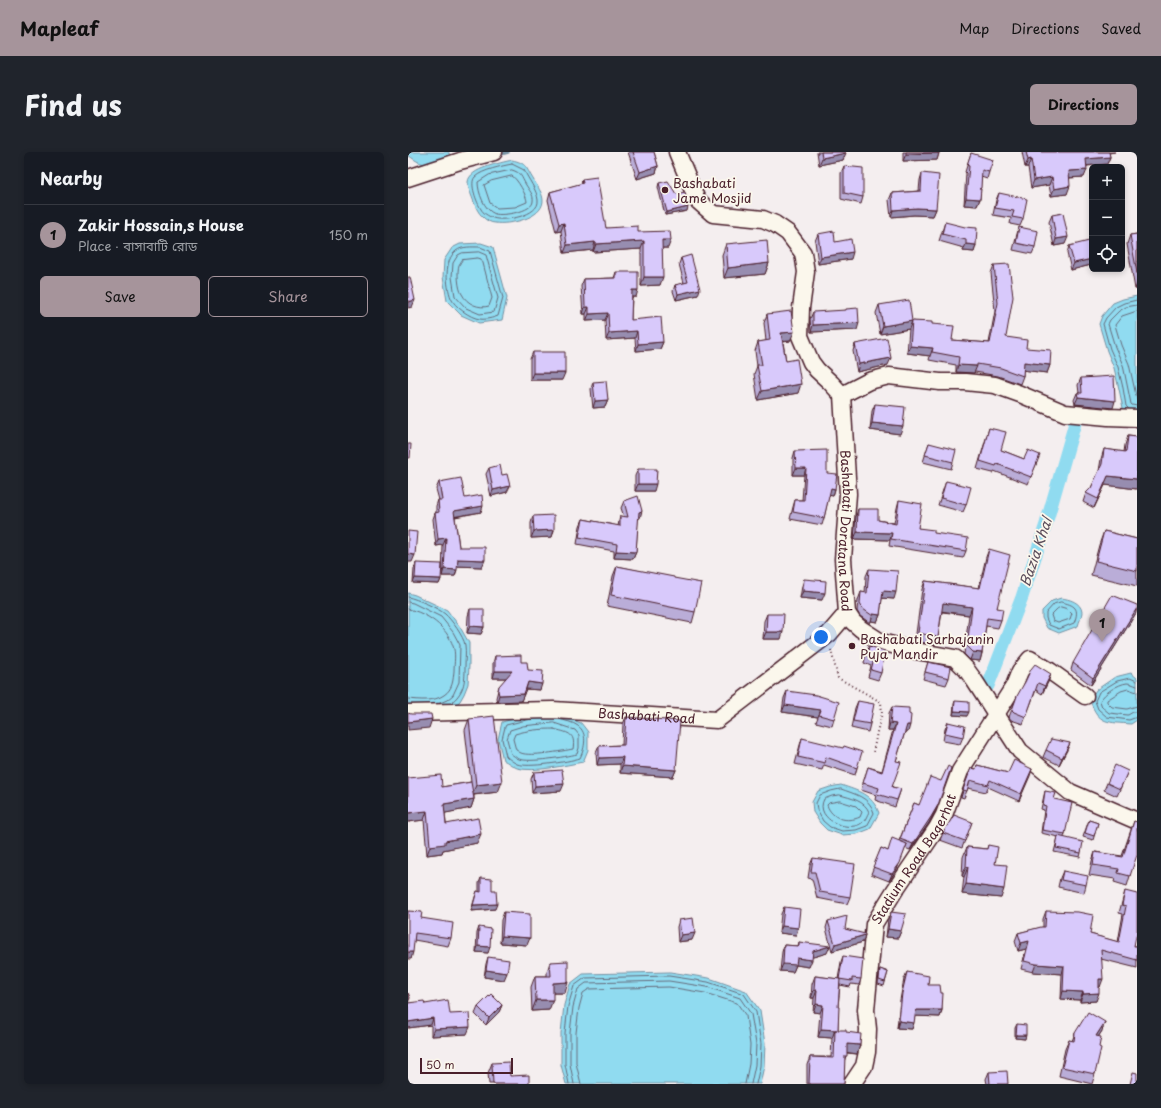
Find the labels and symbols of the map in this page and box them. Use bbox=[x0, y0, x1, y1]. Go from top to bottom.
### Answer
place label: Bashabati Jame Mosjid bbox=[673, 173, 752, 207]
marker: Bashabati Jame Mosjid bbox=[660, 185, 670, 195]
street label: Bashabati Doratana Road bbox=[834, 449, 858, 612]
water label: Bazia Khal bbox=[1014, 513, 1058, 589]
pin: 1 bbox=[1089, 609, 1115, 642]
your location bbox=[811, 627, 831, 647]
place label: Bashabati Sarbajanin Puja Mandir bbox=[860, 629, 994, 663]
marker: Bashabati Sarbajanin Puja Mandir bbox=[847, 641, 857, 651]
street label: Bashabati Road bbox=[598, 703, 696, 728]
street label: Stadium Road Bagerhat bbox=[866, 791, 960, 928]
scale bar bbox=[420, 1056, 513, 1075]

